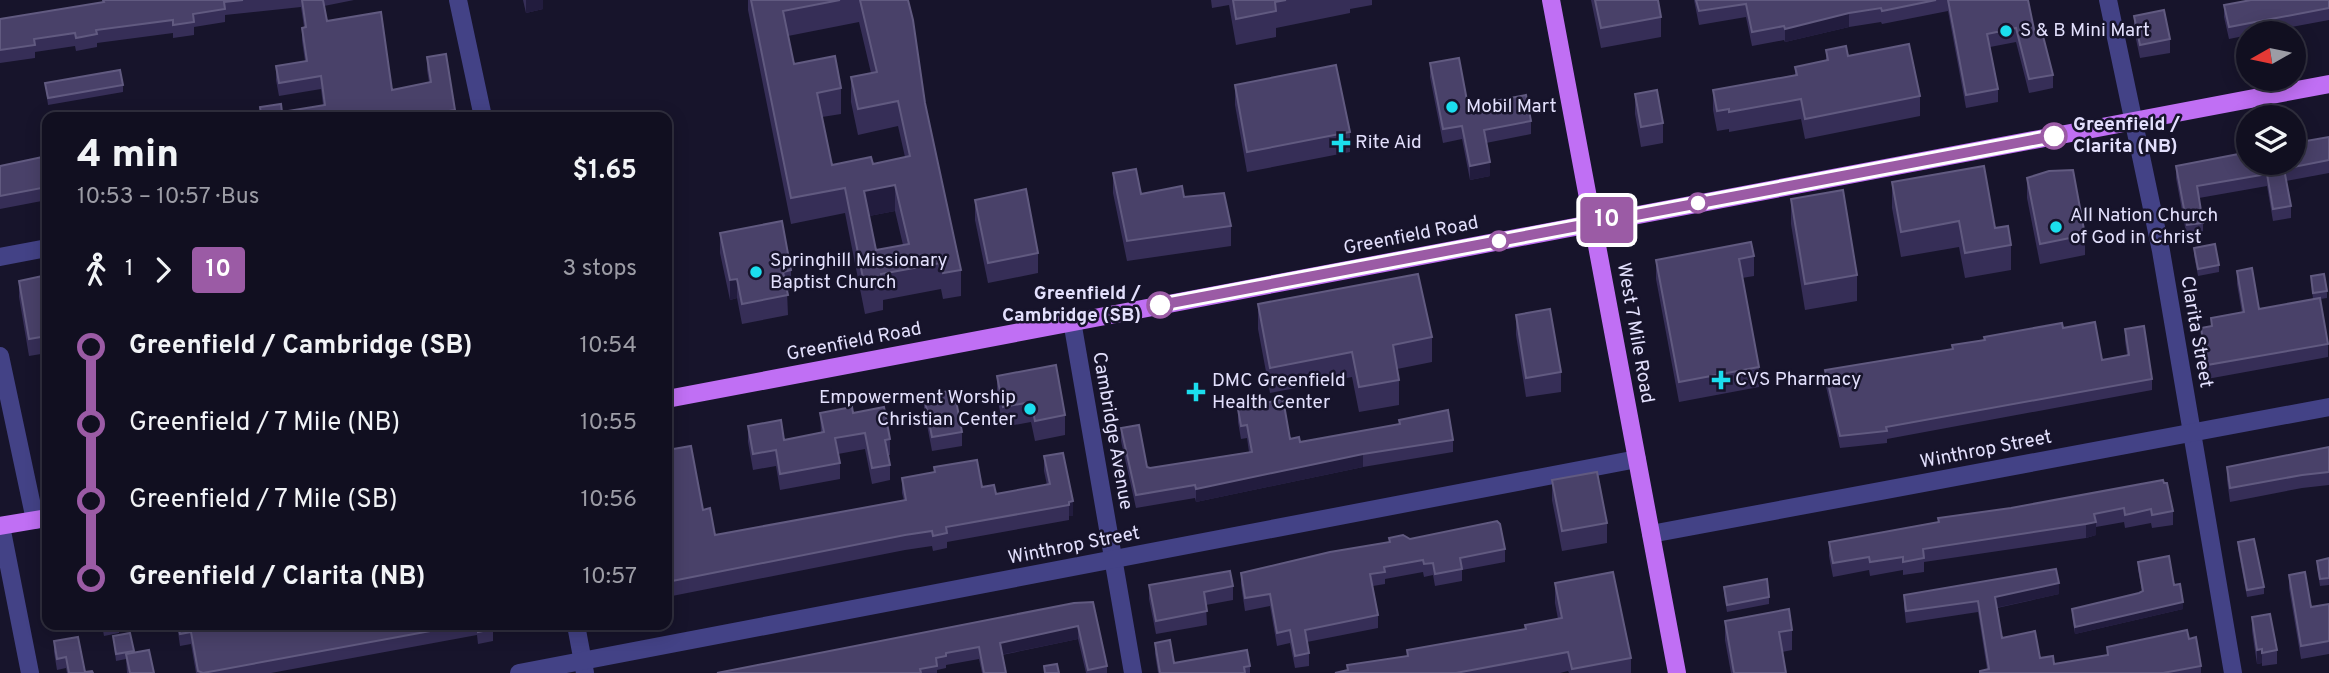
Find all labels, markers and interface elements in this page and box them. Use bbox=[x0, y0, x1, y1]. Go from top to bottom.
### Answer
place label: S & B Mini Mart bbox=[2020, 19, 2150, 43]
north arrow bbox=[2236, 21, 2306, 91]
map controls bbox=[2236, 21, 2306, 175]
marker: S & B Mini Mart bbox=[1998, 23, 2014, 39]
place label: Mobil Mart bbox=[1466, 95, 1557, 119]
marker: Mobil Mart bbox=[1444, 99, 1460, 115]
button: layers bbox=[2236, 105, 2306, 175]
place label: Greenfield / Clarita (NB) bbox=[2073, 113, 2180, 159]
marker: Greenfield / Clarita (NB) bbox=[2041, 123, 2067, 149]
place label: Rite Aid bbox=[1355, 131, 1422, 155]
text: 4 min bbox=[77, 132, 179, 181]
marker: Rite Aid bbox=[1333, 135, 1349, 151]
text: $1.65 bbox=[573, 155, 637, 188]
text: 10:53 – 10:57 · Bus bbox=[77, 183, 259, 212]
unlabelled marker bbox=[1688, 193, 1708, 213]
line badge: 10 bbox=[1576, 197, 1638, 243]
place label: All Nation Church of God in Christ bbox=[2070, 204, 2218, 250]
text: 10 bbox=[1594, 205, 1620, 235]
street label: Greenfield Road bbox=[1341, 211, 1481, 261]
marker: All Nation Church of God in Christ bbox=[2048, 219, 2064, 235]
unlabelled marker bbox=[1489, 231, 1509, 251]
place label: Springhill Missionary Baptist Church bbox=[770, 249, 948, 295]
icon: walk bbox=[77, 251, 115, 289]
icon: forward bbox=[144, 251, 182, 289]
text: 1 bbox=[125, 255, 134, 284]
text: 10 bbox=[206, 255, 231, 285]
text: 3 stops bbox=[562, 255, 637, 284]
street label: West 7 Mile Road bbox=[1611, 261, 1659, 405]
marker: Springhill Missionary Baptist Church bbox=[748, 264, 764, 280]
street label: Clarita Street bbox=[2174, 274, 2218, 390]
place label: Greenfield / Cambridge (SB) bbox=[1002, 282, 1141, 328]
marker: Greenfield / Cambridge (SB) bbox=[1147, 292, 1173, 318]
street label: Greenfield Road bbox=[784, 317, 924, 367]
text: Greenfield / Cambridge (SB) bbox=[129, 330, 472, 363]
text: 10:54 bbox=[579, 332, 637, 361]
street label: Cambridge Avenue bbox=[1086, 350, 1138, 512]
place label: CVS Pharmacy bbox=[1735, 368, 1861, 392]
place label: DMC Greenfield Health Center bbox=[1212, 369, 1346, 415]
marker: CVS Pharmacy bbox=[1713, 372, 1729, 388]
marker: DMC Greenfield Health Center bbox=[1186, 382, 1206, 402]
place label: Empowerment Worship Christian Center bbox=[819, 386, 1017, 432]
marker: Empowerment Worship Christian Center bbox=[1022, 401, 1038, 417]
text: Greenfield / 7 Mile (NB) bbox=[129, 407, 400, 440]
text: 10:55 bbox=[580, 409, 637, 438]
street label: Winthrop Street bbox=[1918, 425, 2054, 475]
text: Greenfield / 7 Mile (SB) bbox=[129, 484, 398, 517]
text: 10:56 bbox=[580, 486, 637, 515]
street label: Winthrop Street bbox=[1006, 521, 1142, 571]
text: Greenfield / Clarita (NB) bbox=[129, 561, 425, 594]
text: 10:57 bbox=[582, 563, 637, 592]

